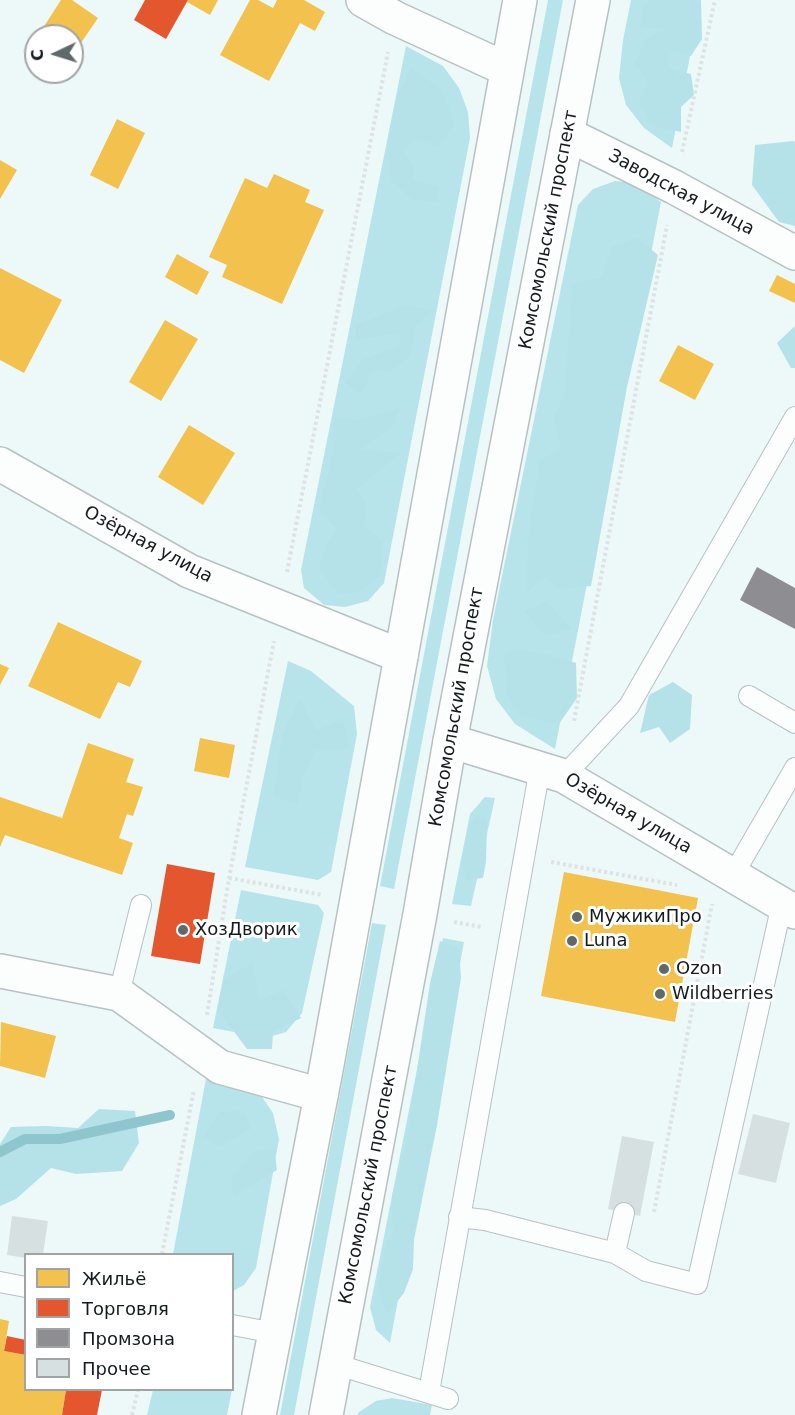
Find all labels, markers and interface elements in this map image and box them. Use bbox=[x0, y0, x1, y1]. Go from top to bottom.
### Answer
north arrow bbox=[24, 24, 84, 84]
text: С bbox=[28, 49, 47, 62]
street label: Комсомольский проспект bbox=[515, 109, 583, 351]
street label: Заводская улица bbox=[604, 145, 758, 241]
street label: Озёрная улица bbox=[80, 502, 216, 588]
street label: Комсомольский проспект bbox=[425, 585, 489, 829]
street label: Озёрная улица bbox=[561, 769, 695, 859]
place label: МужикиПро bbox=[589, 906, 702, 928]
marker: МужикиПро bbox=[570, 910, 584, 924]
place label: ХозДворик bbox=[195, 919, 298, 941]
marker: ХозДворик bbox=[176, 923, 190, 937]
place label: Luna bbox=[584, 930, 628, 952]
marker: Luna bbox=[565, 934, 579, 948]
place label: Ozon bbox=[676, 958, 722, 980]
marker: Ozon bbox=[657, 962, 671, 976]
place label: Wildberries bbox=[672, 983, 773, 1005]
marker: Wildberries bbox=[653, 987, 667, 1001]
street label: Комсомольский проспект bbox=[335, 1064, 403, 1306]
legend bbox=[24, 1253, 234, 1391]
text: Жильё bbox=[82, 1268, 146, 1289]
text: Торговля bbox=[82, 1298, 169, 1319]
text: Промзона bbox=[82, 1328, 175, 1349]
text: Прочее bbox=[82, 1358, 151, 1379]

